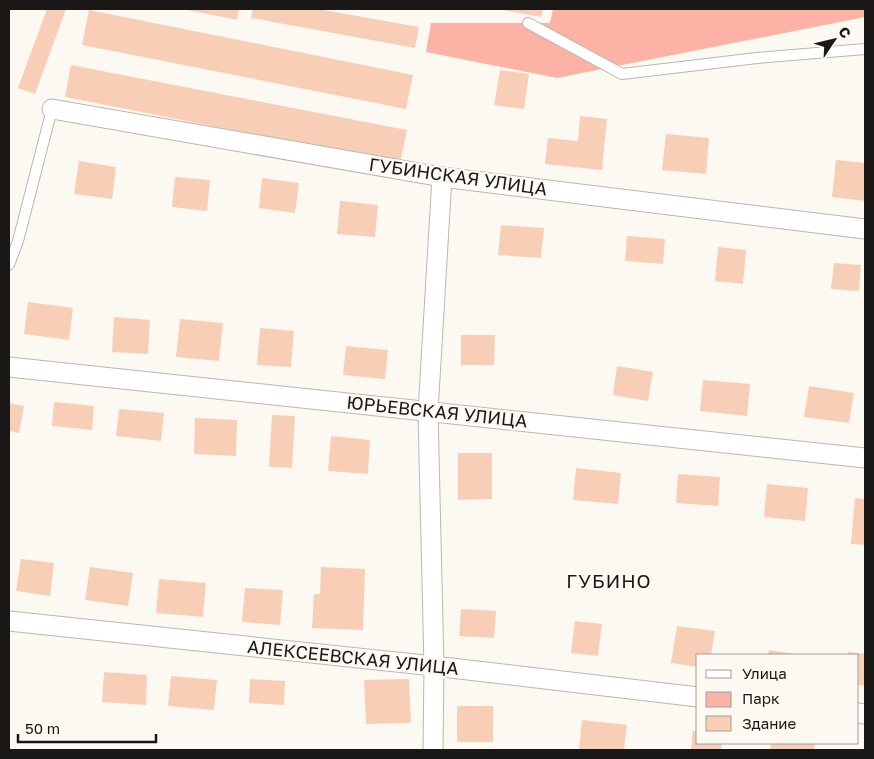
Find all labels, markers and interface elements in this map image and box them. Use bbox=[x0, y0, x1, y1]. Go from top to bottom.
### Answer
north arrow bbox=[809, 15, 859, 65]
text: С bbox=[835, 23, 855, 41]
street label: ГУБИНСКАЯ УЛИЦА bbox=[368, 153, 549, 199]
street label: ЮРЬЕВСКАЯ УЛИЦА bbox=[346, 391, 529, 431]
district label: ГУБИНО bbox=[566, 569, 652, 592]
street label: АЛЕКСЕЕВСКАЯ УЛИЦА bbox=[246, 635, 460, 679]
legend bbox=[696, 654, 859, 744]
text: Улица bbox=[742, 664, 787, 682]
text: Парк bbox=[742, 689, 780, 707]
scale bar bbox=[18, 712, 155, 744]
text: Здание bbox=[742, 714, 796, 732]
text: 50 m bbox=[25, 719, 60, 737]

